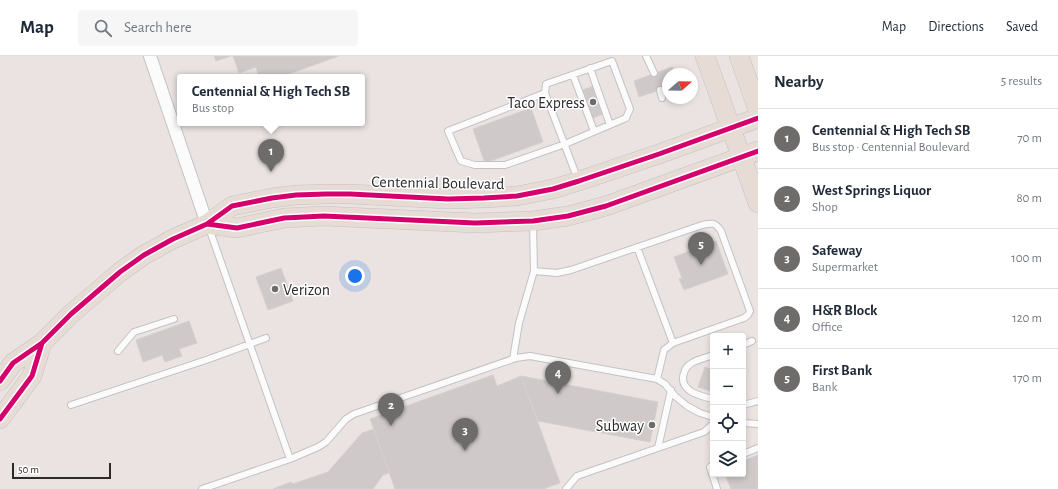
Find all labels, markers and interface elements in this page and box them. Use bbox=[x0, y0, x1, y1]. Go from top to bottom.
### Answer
search box bbox=[78, 10, 358, 46]
icon: search bbox=[92, 17, 114, 39]
text: Map bbox=[20, 18, 54, 37]
text: Search here bbox=[124, 20, 192, 35]
text: Map bbox=[882, 20, 906, 34]
text: Directions bbox=[928, 20, 984, 34]
text: Saved bbox=[1006, 20, 1038, 34]
north arrow bbox=[662, 68, 698, 104]
text: Nearby bbox=[774, 73, 824, 90]
popup bbox=[177, 74, 365, 126]
text: 5 results bbox=[1001, 75, 1042, 88]
text: Centennial & High Tech SB bbox=[192, 84, 350, 99]
place label: Taco Express bbox=[507, 95, 585, 111]
marker: Taco Express bbox=[588, 97, 598, 107]
text: Bus stop bbox=[192, 102, 234, 115]
text: Centennial & High Tech SB bbox=[812, 123, 971, 138]
text: 1 bbox=[785, 132, 789, 145]
text: 70 m bbox=[1017, 132, 1042, 145]
pin: 1 bbox=[258, 139, 284, 172]
text: Bus stop · Centennial Boulevard bbox=[812, 141, 970, 154]
street label: Centennial Boulevard bbox=[371, 174, 505, 192]
text: West Springs Liquor bbox=[812, 183, 931, 198]
text: 2 bbox=[784, 192, 790, 205]
text: 80 m bbox=[1016, 192, 1042, 205]
text: Shop bbox=[812, 201, 838, 214]
pin: 5 bbox=[688, 232, 714, 265]
text: Safeway bbox=[812, 243, 862, 258]
text: 3 bbox=[784, 252, 790, 265]
text: 100 m bbox=[1011, 252, 1042, 265]
text: Supermarket bbox=[812, 261, 878, 274]
your location bbox=[345, 266, 365, 286]
place label: Verizon bbox=[283, 282, 330, 298]
marker: Verizon bbox=[270, 284, 280, 294]
text: H&R Block bbox=[812, 303, 877, 318]
text: 4 bbox=[784, 312, 790, 325]
text: 120 m bbox=[1012, 312, 1042, 325]
text: Office bbox=[812, 321, 842, 334]
map controls bbox=[710, 333, 746, 477]
button: + bbox=[710, 333, 746, 369]
pin: 4 bbox=[545, 361, 571, 394]
text: First Bank bbox=[812, 363, 872, 378]
button: − bbox=[710, 369, 746, 405]
text: 5 bbox=[784, 372, 790, 385]
text: 170 m bbox=[1013, 372, 1042, 385]
text: Bank bbox=[812, 381, 838, 394]
pin: 2 bbox=[378, 393, 404, 426]
button: locate bbox=[710, 405, 746, 441]
pin: 3 bbox=[452, 418, 478, 451]
place label: Subway bbox=[596, 418, 644, 435]
marker: Subway bbox=[647, 420, 657, 430]
button: layers bbox=[710, 441, 746, 477]
scale bar bbox=[12, 461, 111, 480]
text: 50 m bbox=[18, 464, 39, 475]

